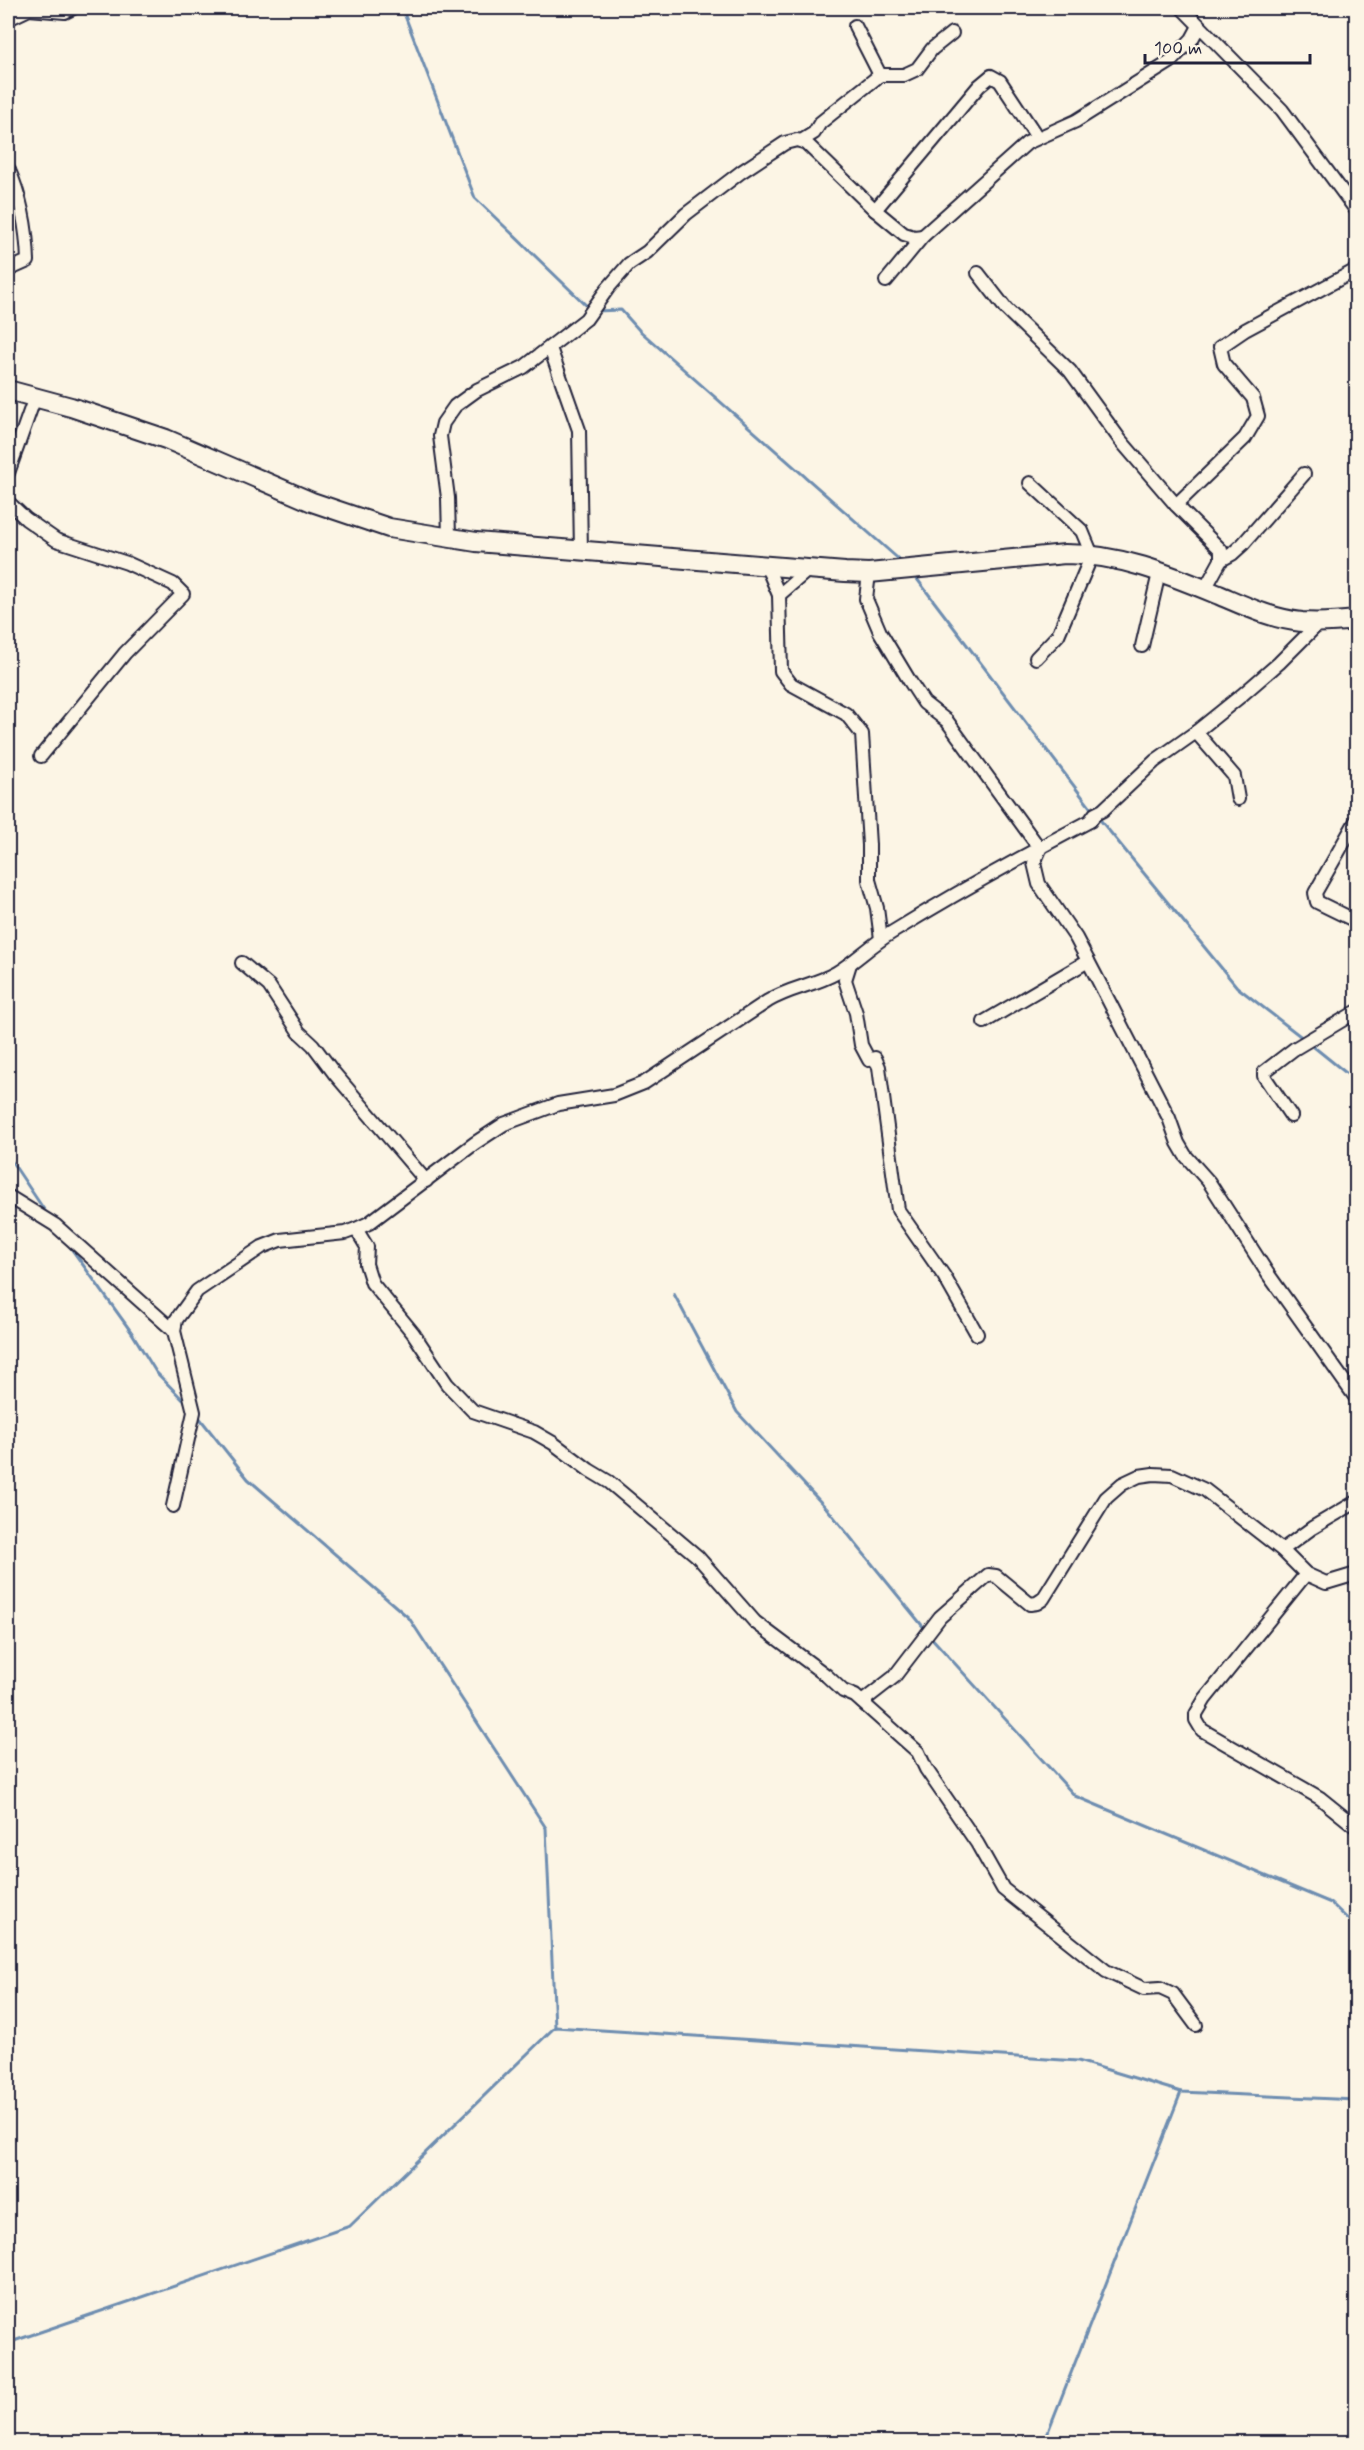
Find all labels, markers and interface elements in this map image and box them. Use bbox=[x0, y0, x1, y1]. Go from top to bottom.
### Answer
scale bar bbox=[1145, 27, 1310, 65]
text: 100 m bbox=[1154, 37, 1202, 61]

